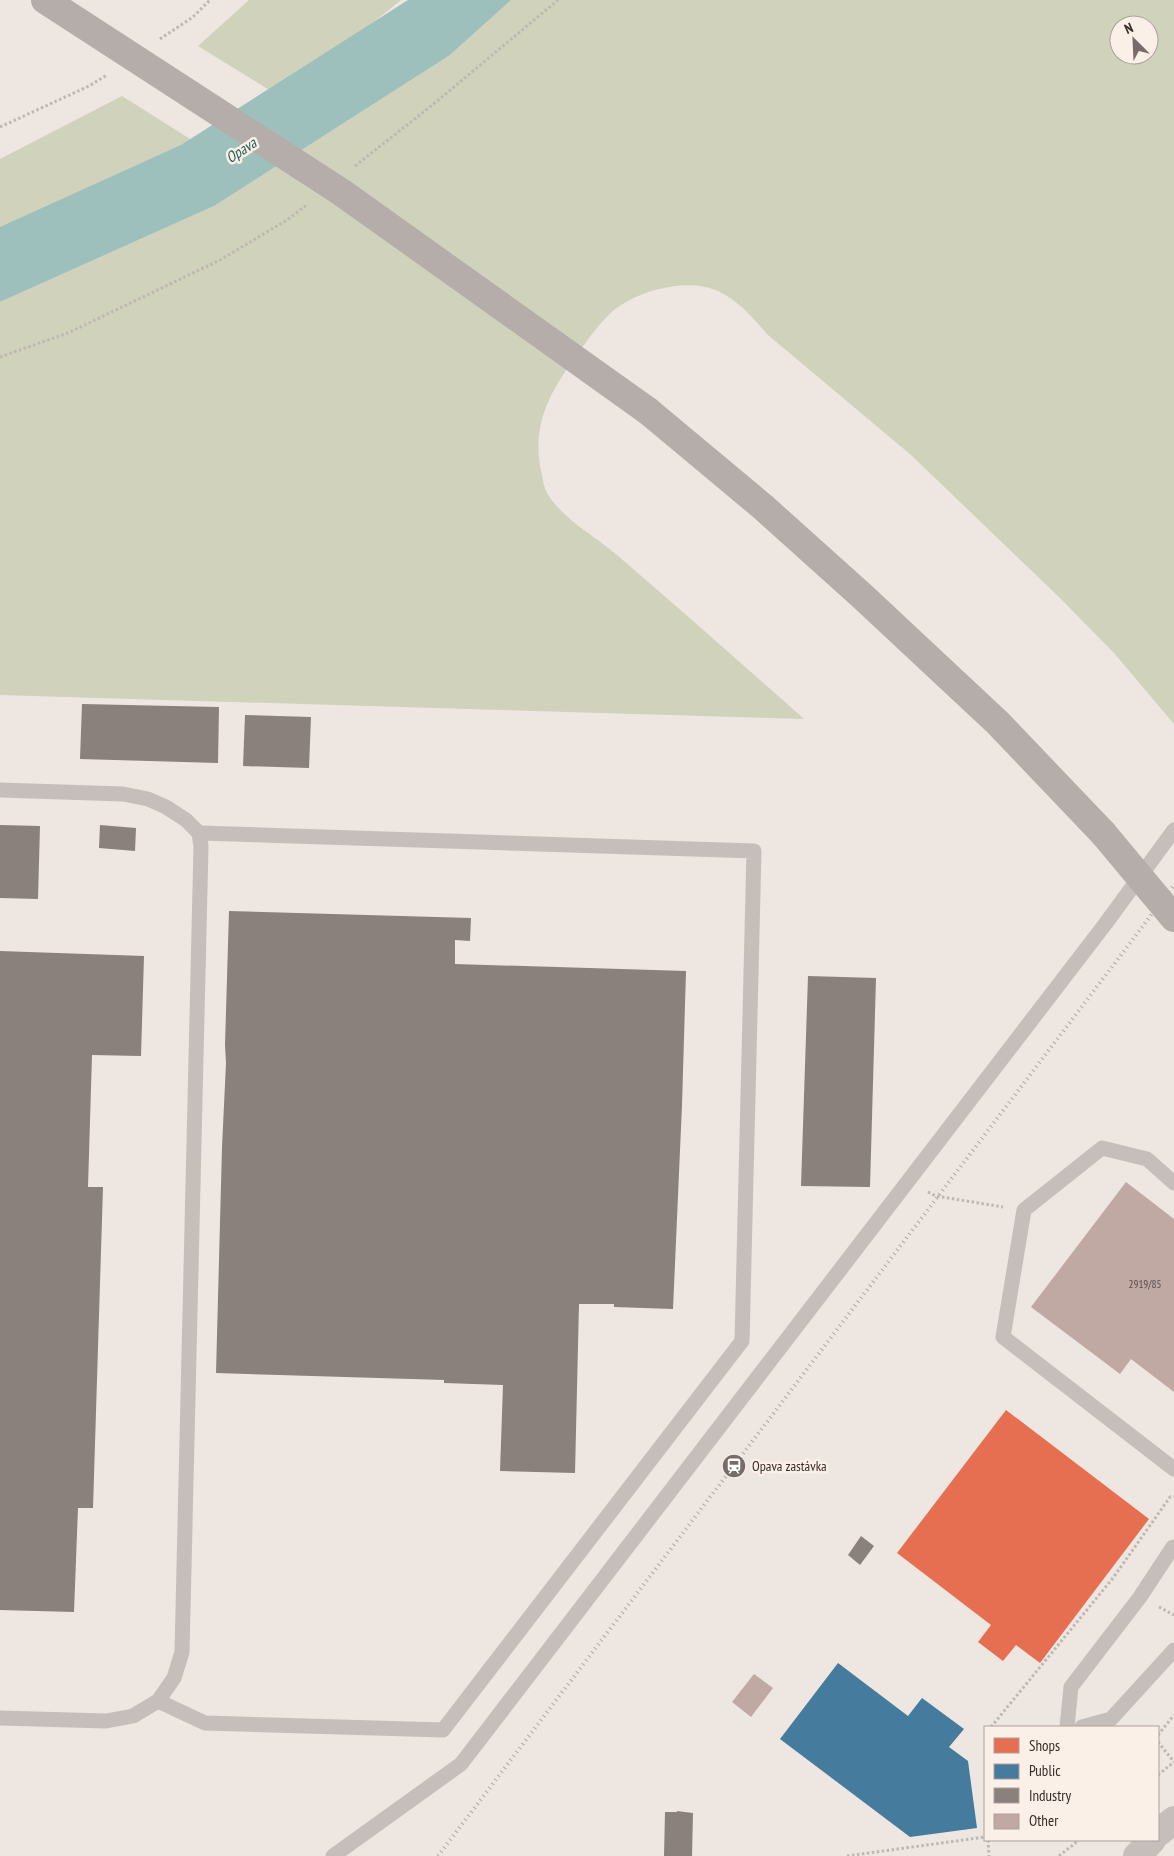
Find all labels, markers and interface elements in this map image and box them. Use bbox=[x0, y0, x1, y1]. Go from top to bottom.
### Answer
north arrow bbox=[1109, 15, 1159, 65]
text: N bbox=[1122, 18, 1136, 38]
water label: Opava bbox=[222, 133, 261, 167]
house number: 2919/85 bbox=[1129, 1277, 1162, 1291]
station icon: Opava zastávka bbox=[721, 1453, 747, 1479]
place label: Opava zastávka bbox=[752, 1457, 827, 1475]
legend bbox=[984, 1726, 1159, 1841]
text: Shops bbox=[1029, 1736, 1060, 1755]
text: Public bbox=[1029, 1761, 1061, 1780]
text: Industry bbox=[1029, 1786, 1071, 1805]
text: Other bbox=[1029, 1811, 1059, 1830]

